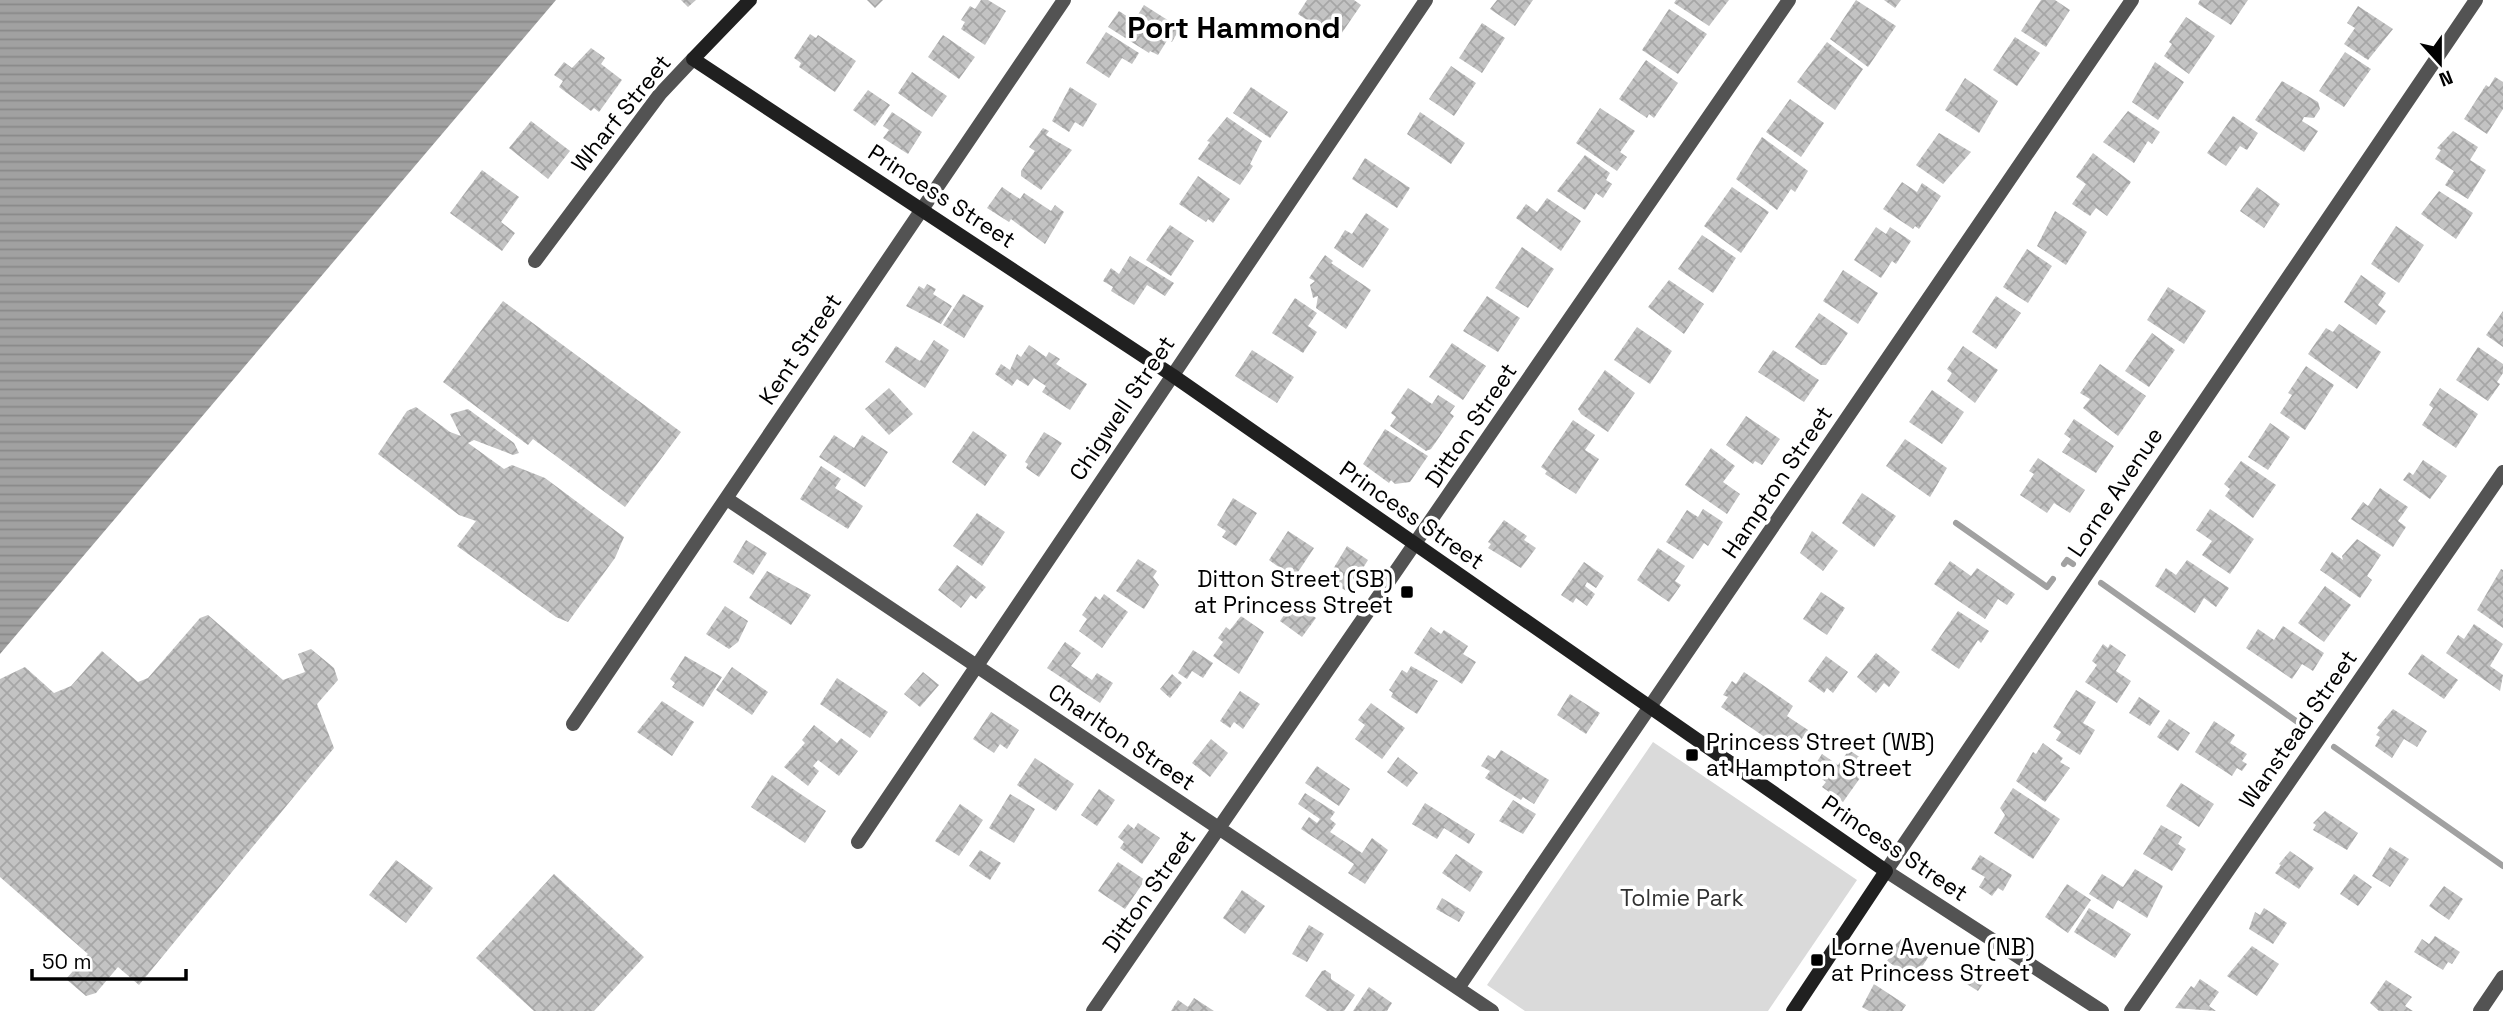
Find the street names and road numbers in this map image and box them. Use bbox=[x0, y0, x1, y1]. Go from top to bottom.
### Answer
street label: Wharf Street bbox=[565, 48, 677, 178]
street label: Princess Street bbox=[863, 137, 1021, 255]
street label: Kent Street bbox=[752, 288, 848, 410]
street label: Chigwell Street bbox=[1062, 330, 1182, 486]
street label: Ditton Street bbox=[1418, 357, 1524, 493]
street label: Hampton Street bbox=[1715, 400, 1839, 564]
street label: Lorne Avenue bbox=[2061, 421, 2169, 563]
street label: Princess Street bbox=[1334, 454, 1490, 576]
street label: Wanstead Street bbox=[2232, 644, 2364, 814]
street label: Charlton Street bbox=[1043, 677, 1201, 797]
street label: Princess Street bbox=[1816, 788, 1974, 908]
street label: Ditton Street bbox=[1096, 824, 1202, 958]

